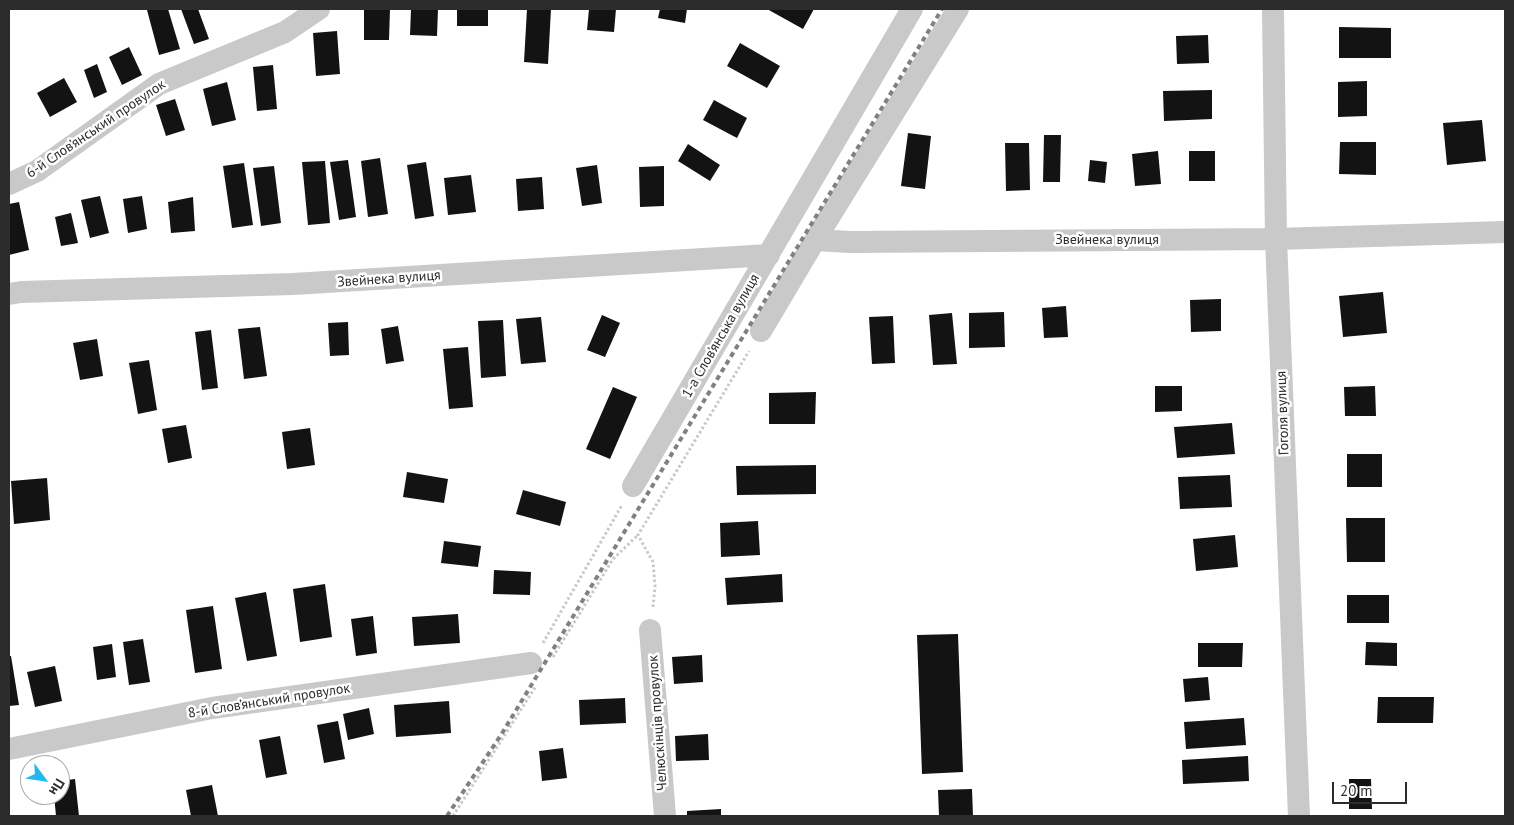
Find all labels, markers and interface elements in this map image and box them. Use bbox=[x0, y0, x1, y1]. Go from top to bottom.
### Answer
street label: 6-й Слов’янський провулок bbox=[23, 76, 169, 182]
street label: Звейнека вулиця bbox=[1055, 232, 1159, 248]
street label: Звейнека вулиця bbox=[337, 267, 441, 291]
street label: 1-а Слов’янська вулиця bbox=[679, 271, 763, 401]
street label: Гоголя вулиця bbox=[1273, 371, 1293, 455]
street label: Челюскінців провулок bbox=[645, 655, 671, 791]
street label: 8-й Слов’янський провулок bbox=[187, 680, 351, 722]
north arrow bbox=[20, 755, 70, 805]
scale bar bbox=[1334, 772, 1409, 804]
text: Пн bbox=[45, 776, 69, 799]
text: 20 m bbox=[1340, 781, 1373, 800]

